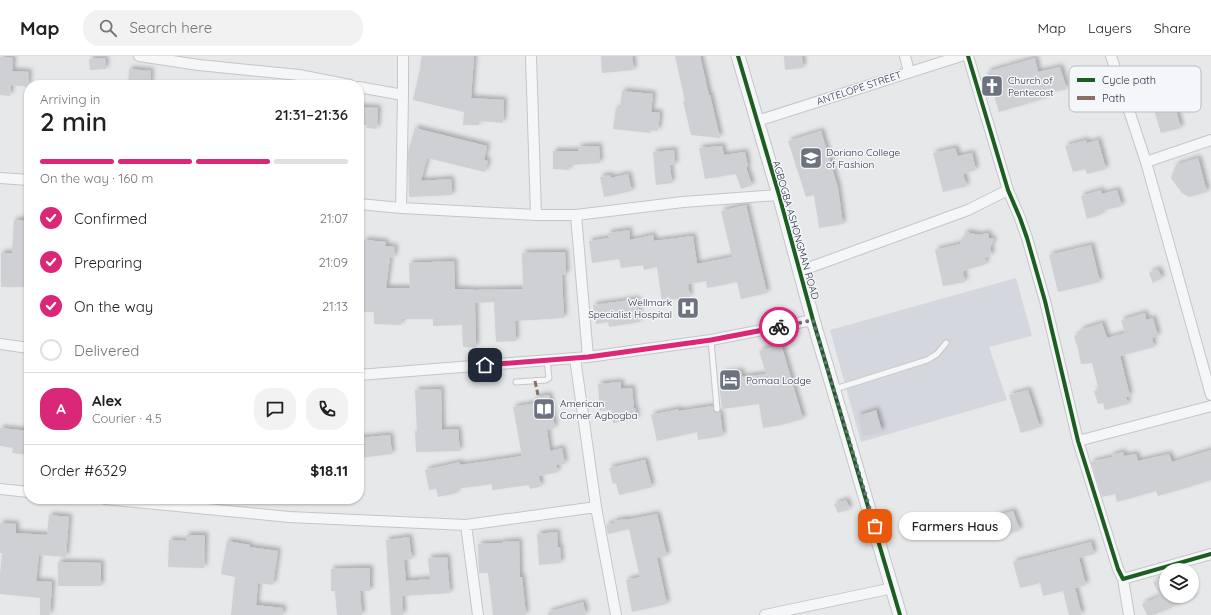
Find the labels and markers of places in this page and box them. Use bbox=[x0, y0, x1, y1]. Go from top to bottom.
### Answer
church icon: Church of Pentecost bbox=[979, 73, 1005, 99]
place label: Church of Pentecost bbox=[1008, 74, 1054, 99]
school or university icon: Doriano College of Fashion bbox=[798, 145, 824, 171]
place label: Doriano College of Fashion bbox=[826, 146, 901, 171]
hospital icon: Wellmark Specialist Hospital bbox=[675, 295, 701, 321]
place label: Wellmark Specialist Hospital bbox=[588, 296, 672, 321]
pin bbox=[468, 348, 502, 382]
hotel icon: Pomaa Lodge bbox=[717, 367, 743, 393]
place label: Pomaa Lodge bbox=[746, 374, 811, 387]
library icon: American Corner Agbogba bbox=[531, 396, 557, 422]
place label: American Corner Agbogba bbox=[560, 397, 638, 422]
pin bbox=[858, 509, 892, 543]
callout: Farmers Haus bbox=[899, 512, 1011, 540]

